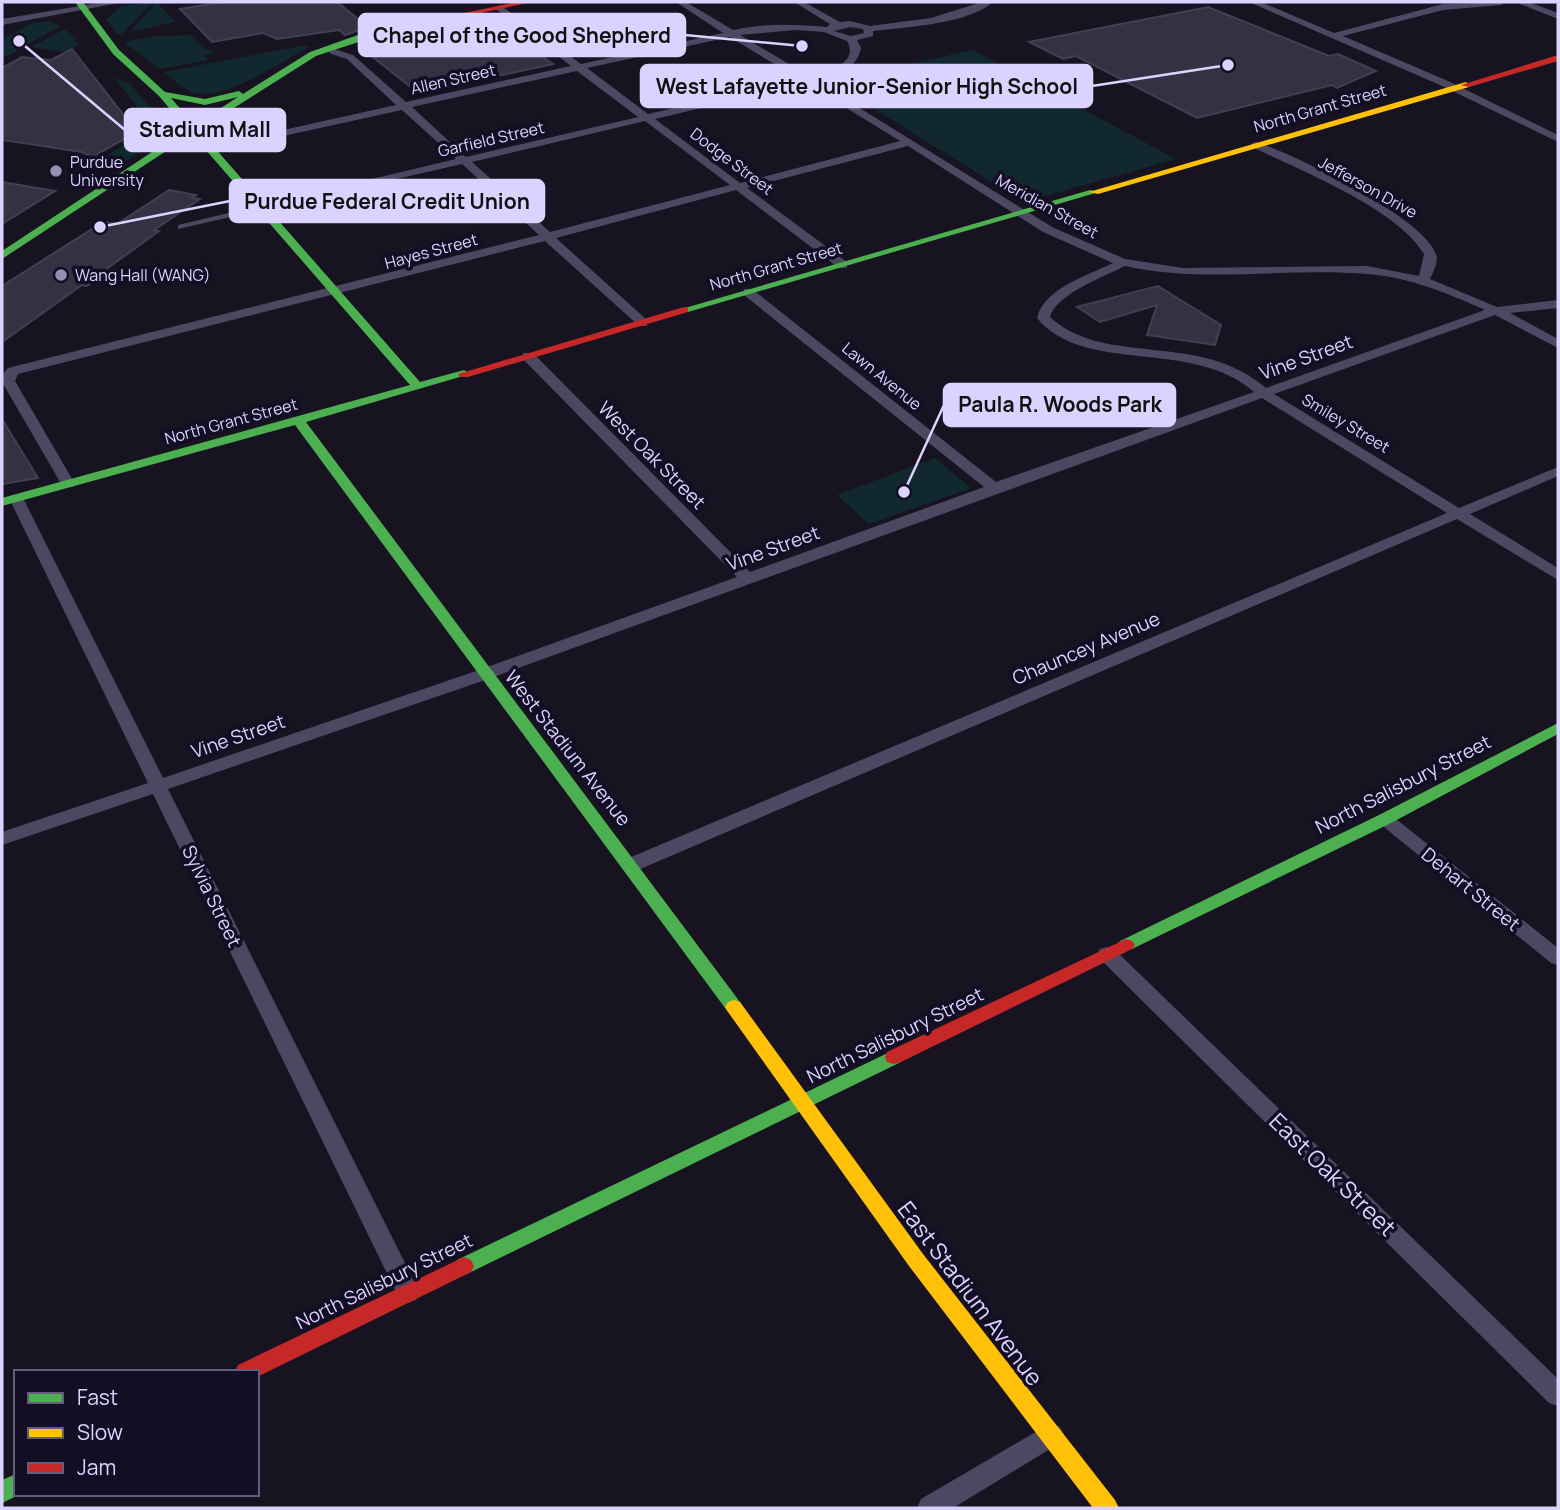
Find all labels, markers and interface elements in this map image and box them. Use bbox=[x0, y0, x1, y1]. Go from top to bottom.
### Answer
callout: Chapel of the Good Shepherd bbox=[359, 14, 685, 56]
text: Chapel of the Good Shepherd bbox=[373, 21, 671, 49]
street label: Allen Street bbox=[408, 59, 498, 99]
callout: West Lafayette Junior-Senior High School bbox=[641, 65, 1092, 107]
text: West Lafayette Junior-Senior High School bbox=[656, 72, 1078, 100]
street label: North Grant Street bbox=[1251, 79, 1389, 137]
callout: Stadium Mall bbox=[125, 109, 285, 151]
text: Stadium Mall bbox=[139, 115, 271, 143]
street label: Garfield Street bbox=[436, 116, 546, 162]
street label: Dodge Street bbox=[686, 123, 778, 199]
place label: Purdue University bbox=[70, 151, 144, 191]
street label: Jefferson Drive bbox=[1315, 151, 1421, 223]
marker: Purdue University bbox=[48, 163, 64, 179]
street label: Meridian Street bbox=[992, 169, 1102, 243]
callout: Purdue Federal Credit Union bbox=[230, 180, 544, 222]
text: Purdue Federal Credit Union bbox=[244, 187, 530, 215]
street label: Hayes Street bbox=[382, 228, 480, 274]
street label: North Grant Street bbox=[707, 237, 845, 295]
place label: Wang Hall (WANG) bbox=[75, 264, 211, 286]
marker: Wang Hall (WANG) bbox=[53, 267, 69, 283]
street label: Vine Street bbox=[1256, 328, 1356, 386]
street label: Lawn Avenue bbox=[838, 337, 926, 415]
callout: Paula R. Woods Park bbox=[944, 384, 1175, 426]
street label: Smiley Street bbox=[1298, 388, 1394, 458]
text: Paula R. Woods Park bbox=[958, 390, 1162, 418]
street label: North Grant Street bbox=[162, 393, 300, 449]
street label: West Oak Street bbox=[592, 395, 712, 515]
street label: Vine Street bbox=[723, 519, 823, 577]
street label: Chauncey Avenue bbox=[1008, 605, 1164, 691]
street label: West Stadium Avenue bbox=[499, 665, 637, 831]
street label: Vine Street bbox=[188, 708, 288, 764]
street label: North Salisbury Street bbox=[1311, 728, 1495, 840]
street label: Sylvia Street bbox=[176, 841, 248, 951]
street label: Dehart Street bbox=[1416, 841, 1526, 937]
street label: North Salisbury Street bbox=[802, 981, 988, 1089]
street label: East Oak Street bbox=[1263, 1105, 1403, 1243]
street label: East Stadium Avenue bbox=[891, 1194, 1051, 1392]
street label: North Salisbury Street bbox=[291, 1227, 477, 1335]
legend bbox=[14, 1370, 259, 1496]
text: Fast bbox=[77, 1383, 118, 1411]
text: Slow bbox=[77, 1418, 123, 1446]
text: Jam bbox=[77, 1453, 116, 1481]

